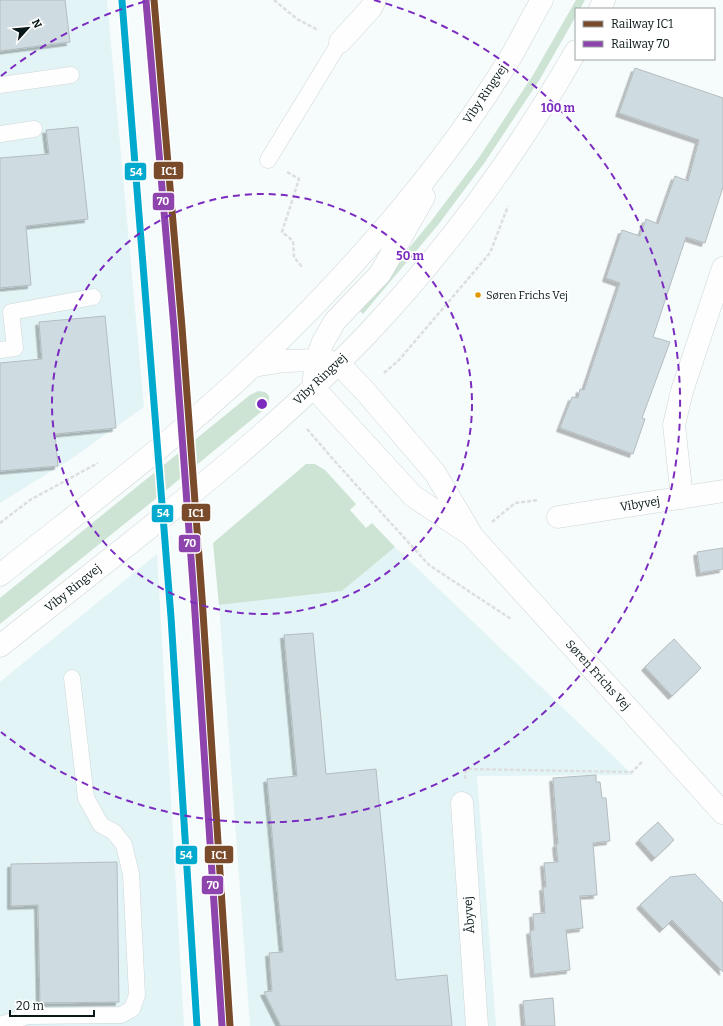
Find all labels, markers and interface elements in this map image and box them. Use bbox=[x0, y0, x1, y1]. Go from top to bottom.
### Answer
north arrow bbox=[8, 8, 48, 48]
legend bbox=[575, 8, 715, 60]
text: N bbox=[29, 17, 44, 31]
text: Railway IC1 bbox=[611, 17, 673, 31]
text: Railway 70 bbox=[611, 37, 670, 51]
street label: Viby Ringvej bbox=[460, 62, 510, 126]
text: 100 m bbox=[541, 101, 576, 115]
line badge: IC1 bbox=[153, 161, 184, 180]
line badge: 54 bbox=[124, 162, 147, 181]
text: IC1 bbox=[161, 165, 177, 178]
text: 54 bbox=[130, 166, 143, 179]
line badge: 70 bbox=[152, 192, 175, 211]
text: 70 bbox=[157, 195, 169, 208]
text: 50 m bbox=[396, 249, 424, 263]
place label: Søren Frichs Vej bbox=[486, 289, 568, 302]
marker: Søren Frichs Vej bbox=[473, 290, 483, 300]
street label: Viby Ringvej bbox=[291, 350, 349, 408]
centre of rings bbox=[255, 397, 269, 411]
street label: Vibyvej bbox=[619, 494, 661, 514]
line badge: IC1 bbox=[181, 503, 211, 522]
line badge: 54 bbox=[151, 504, 174, 523]
text: 54 bbox=[157, 507, 170, 520]
text: IC1 bbox=[188, 507, 204, 520]
line badge: 70 bbox=[178, 534, 201, 553]
text: 70 bbox=[184, 537, 196, 550]
street label: Viby Ringvej bbox=[42, 561, 104, 615]
street label: Søren Frichs Vej bbox=[563, 637, 633, 713]
line badge: 54 bbox=[175, 845, 198, 865]
line badge: IC1 bbox=[204, 845, 234, 864]
text: 54 bbox=[180, 849, 193, 862]
text: IC1 bbox=[211, 849, 227, 862]
line badge: 70 bbox=[201, 875, 224, 895]
text: 70 bbox=[207, 879, 219, 892]
street label: Åbyvej bbox=[460, 896, 477, 934]
scale bar bbox=[10, 992, 94, 1018]
text: 20 m bbox=[16, 999, 45, 1013]

